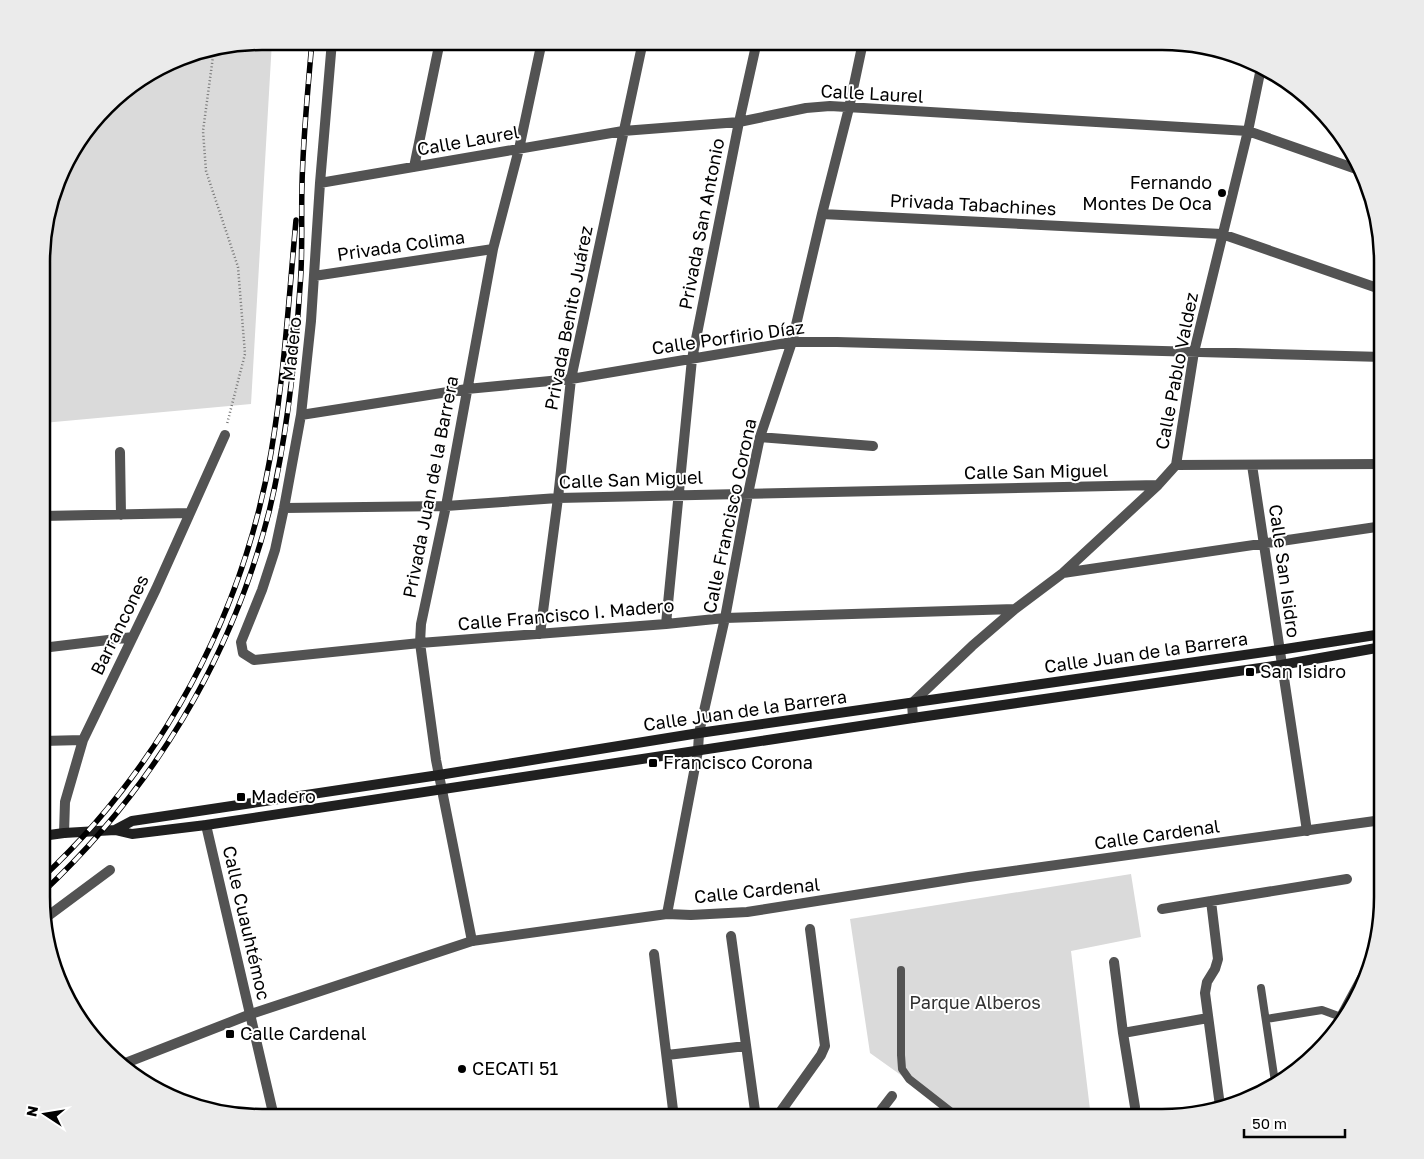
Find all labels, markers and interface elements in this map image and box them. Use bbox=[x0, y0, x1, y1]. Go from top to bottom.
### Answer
street label: Calle Laurel bbox=[820, 79, 924, 107]
street label: Calle Laurel bbox=[415, 120, 521, 160]
street label: Privada San Antonio bbox=[674, 136, 728, 311]
place label: Fernando Montes De Oca bbox=[1082, 171, 1212, 214]
marker: Fernando Montes De Oca bbox=[1216, 187, 1228, 199]
street label: Privada Tabachines bbox=[889, 189, 1057, 219]
street label: Privada Benito Juárez bbox=[539, 224, 597, 412]
street label: Privada Colima bbox=[336, 225, 466, 265]
street label: Calle Pablo Valdez bbox=[1150, 290, 1202, 451]
street label: Calle Porfirio Díaz bbox=[650, 315, 806, 359]
street label: Madero bbox=[277, 316, 305, 382]
street label: Privada Juan de la Barrera bbox=[398, 374, 462, 600]
street label: Calle Francisco Corona bbox=[698, 416, 760, 615]
street label: Calle San Miguel bbox=[964, 459, 1109, 483]
street label: Calle San Miguel bbox=[558, 465, 704, 493]
street label: Calle San Isidro bbox=[1265, 503, 1305, 639]
street label: Barrancones bbox=[85, 571, 153, 678]
street label: Calle Francisco I. Madero bbox=[457, 594, 675, 634]
street label: Calle Juan de la Barrera bbox=[1043, 627, 1249, 677]
place label: San Isidro bbox=[1260, 660, 1346, 682]
marker: San Isidro bbox=[1244, 666, 1256, 678]
street label: Calle Juan de la Barrera bbox=[642, 685, 848, 735]
place label: Francisco Corona bbox=[663, 751, 813, 773]
marker: Francisco Corona bbox=[647, 757, 659, 769]
place label: Madero bbox=[251, 785, 316, 807]
marker: Madero bbox=[235, 791, 247, 803]
street label: Calle Cardenal bbox=[1093, 814, 1221, 854]
street label: Calle Cuauhtémoc bbox=[218, 843, 276, 1002]
street label: Calle Cardenal bbox=[693, 872, 821, 908]
park label: Parque Alberos bbox=[909, 991, 1041, 1013]
place label: Calle Cardenal bbox=[240, 1022, 367, 1044]
marker: Calle Cardenal bbox=[224, 1028, 236, 1040]
place label: CECATI 51 bbox=[472, 1057, 558, 1079]
marker: CECATI 51 bbox=[456, 1063, 468, 1075]
north arrow bbox=[20, 1089, 70, 1139]
text: N bbox=[22, 1104, 41, 1118]
scale bar bbox=[1244, 1106, 1345, 1138]
text: 50 m bbox=[1252, 1114, 1287, 1132]

